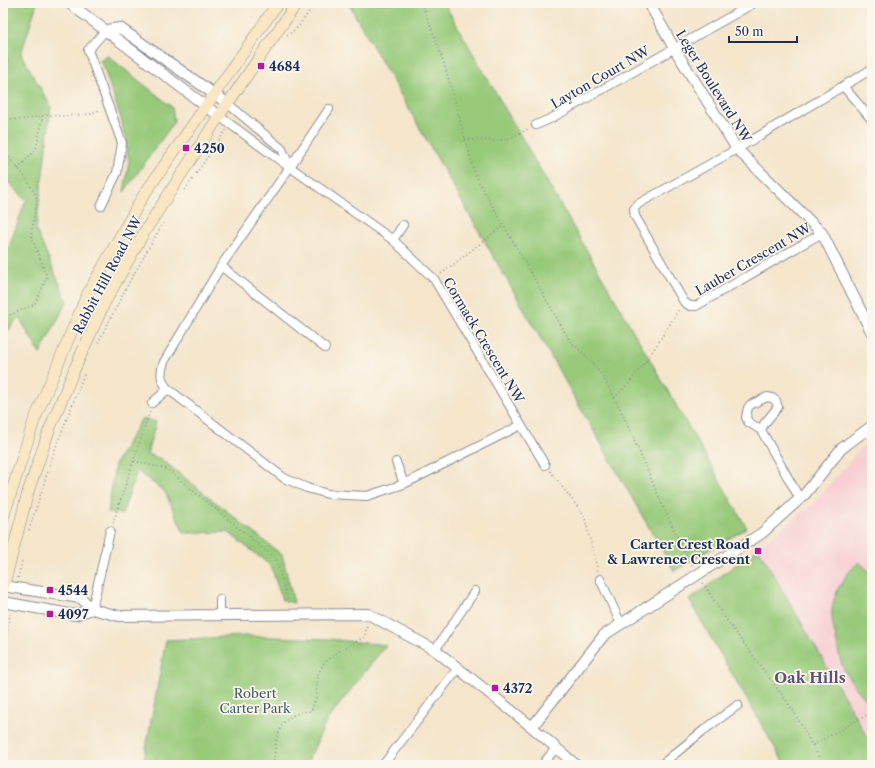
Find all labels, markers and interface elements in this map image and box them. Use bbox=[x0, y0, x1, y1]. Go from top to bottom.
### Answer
scale bar bbox=[729, 18, 797, 44]
text: 50 m bbox=[735, 24, 764, 39]
street label: Leger Boulevard NW bbox=[673, 27, 756, 146]
street label: Layton Court NW bbox=[548, 42, 653, 112]
place label: 4684 bbox=[269, 58, 300, 74]
marker: 4684 bbox=[256, 61, 266, 71]
place label: 4250 bbox=[194, 140, 225, 156]
marker: 4250 bbox=[181, 143, 191, 153]
street label: Rabbit Hill Road NW bbox=[69, 213, 145, 337]
street label: Lauber Crescent NW bbox=[692, 219, 814, 299]
street label: Cormack Crescent NW bbox=[440, 274, 528, 406]
place label: Carter Crest Road & Lawrence Crescent bbox=[607, 536, 751, 567]
marker: Carter Crest Road & Lawrence Crescent bbox=[753, 546, 763, 556]
place label: 4544 bbox=[58, 582, 89, 598]
marker: 4544 bbox=[45, 585, 55, 595]
place label: 4097 bbox=[58, 606, 89, 622]
marker: 4097 bbox=[45, 609, 55, 619]
district label: Oak Hills bbox=[774, 668, 846, 687]
place label: 4372 bbox=[503, 680, 533, 696]
marker: 4372 bbox=[490, 683, 500, 693]
park label: Robert Carter Park bbox=[219, 685, 291, 716]

